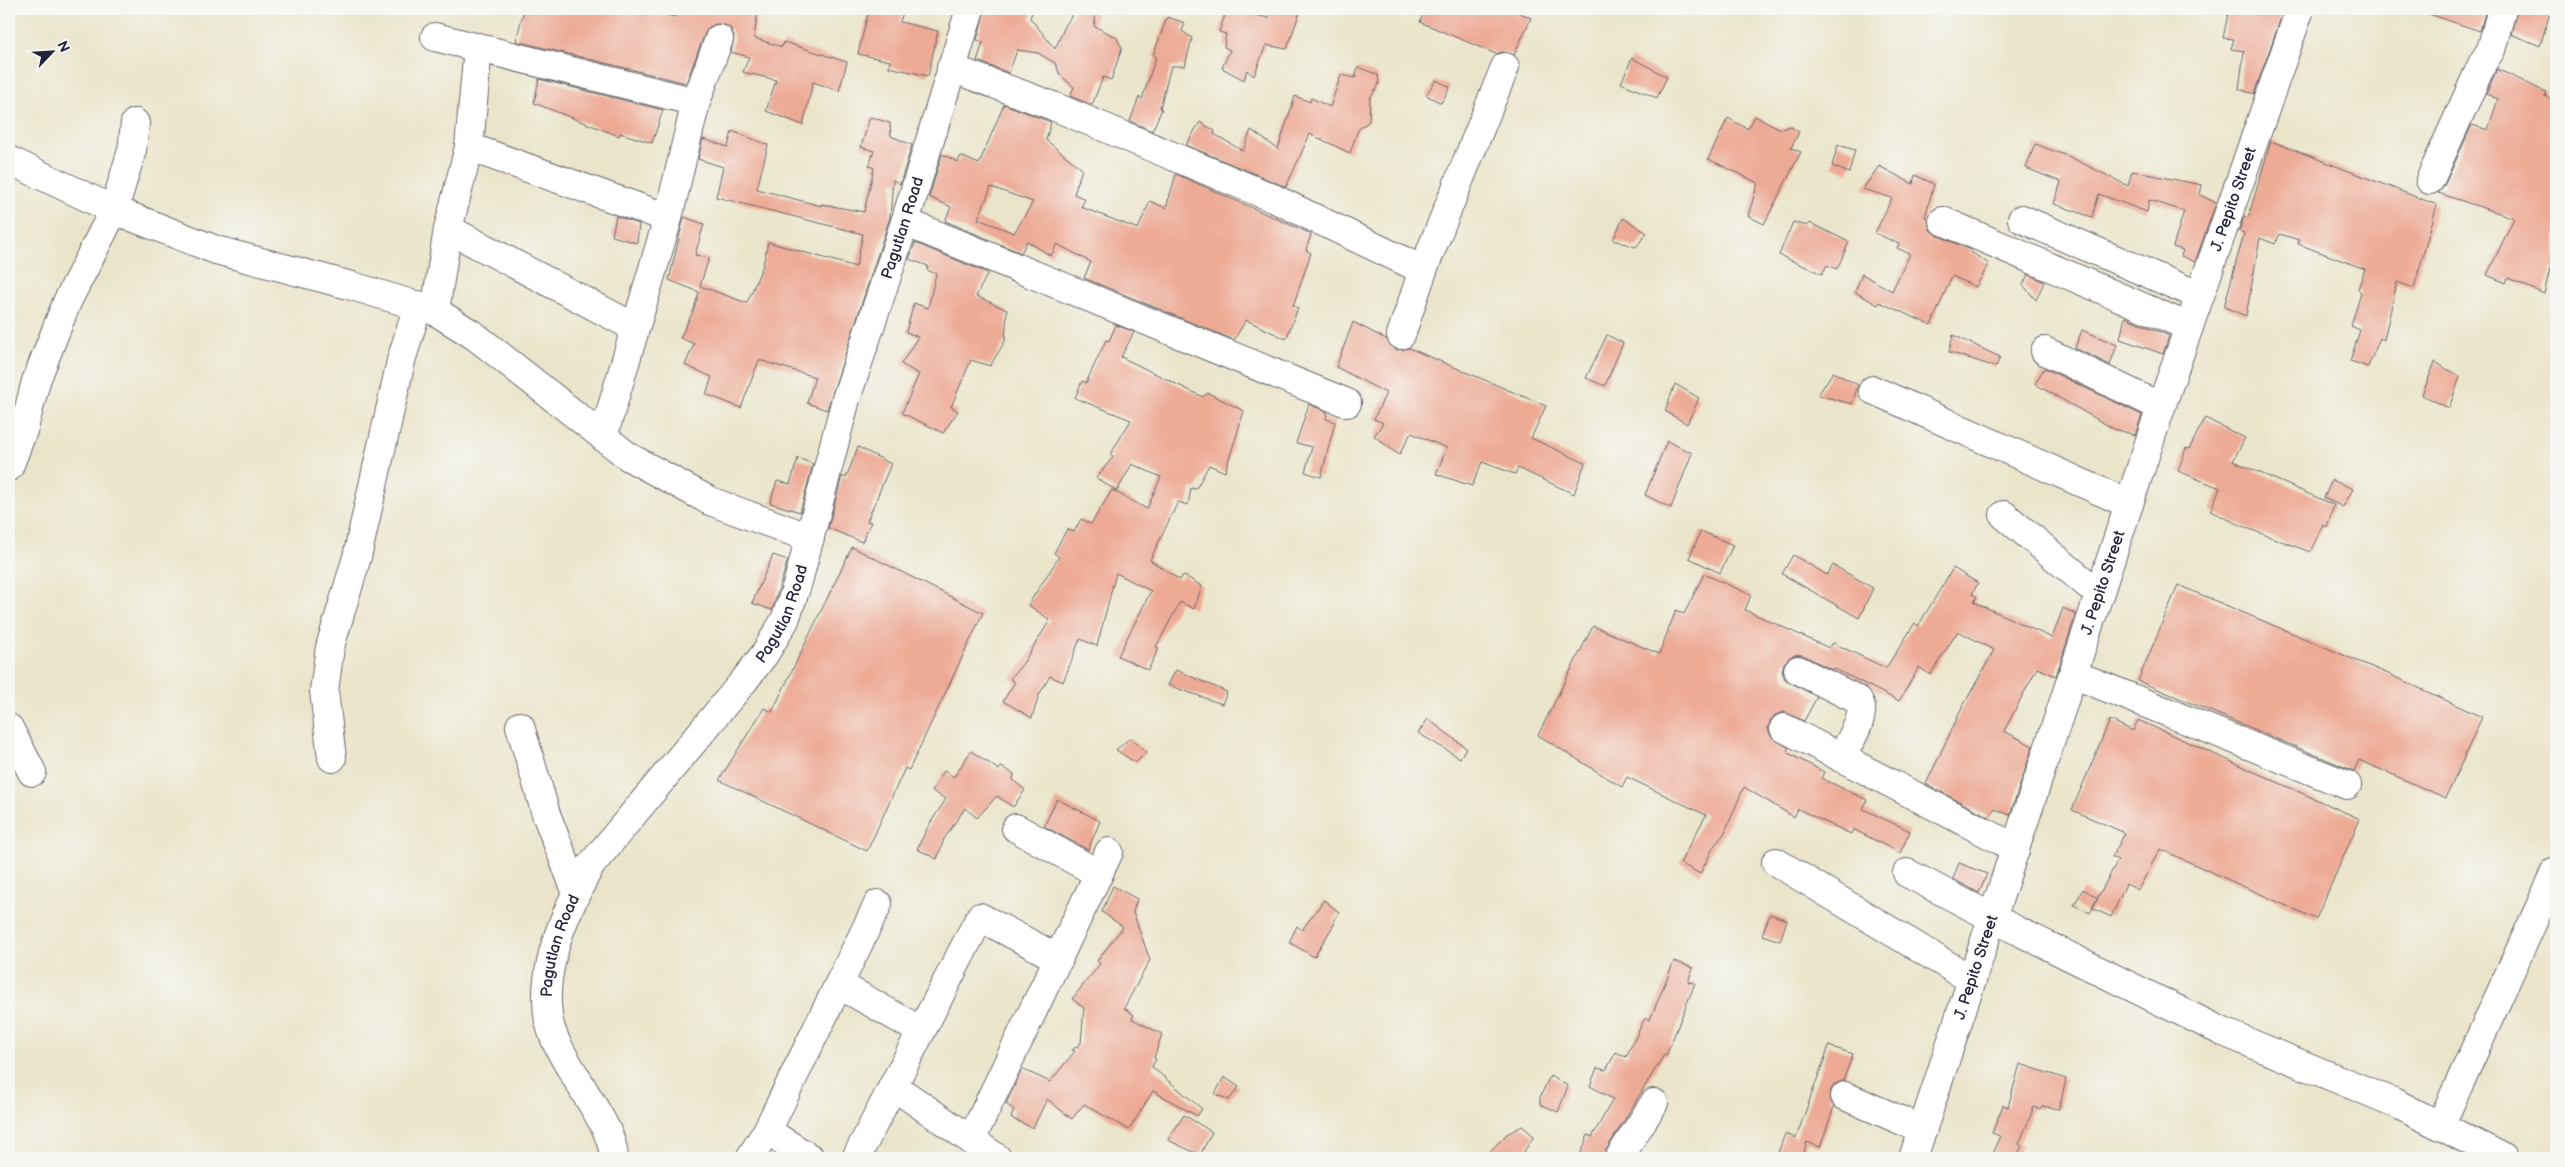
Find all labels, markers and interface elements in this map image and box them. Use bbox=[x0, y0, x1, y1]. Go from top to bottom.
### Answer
north arrow bbox=[28, 28, 78, 78]
text: N bbox=[53, 38, 73, 55]
street label: J. Pepito Street bbox=[2207, 145, 2261, 254]
street label: Pagutlan Road bbox=[877, 174, 928, 281]
street label: J. Pepito Street bbox=[2077, 528, 2129, 637]
street label: Pagutlan Road bbox=[752, 563, 812, 667]
street label: Pagutlan Road bbox=[537, 891, 584, 997]
street label: J. Pepito Street bbox=[1950, 912, 2002, 1022]

